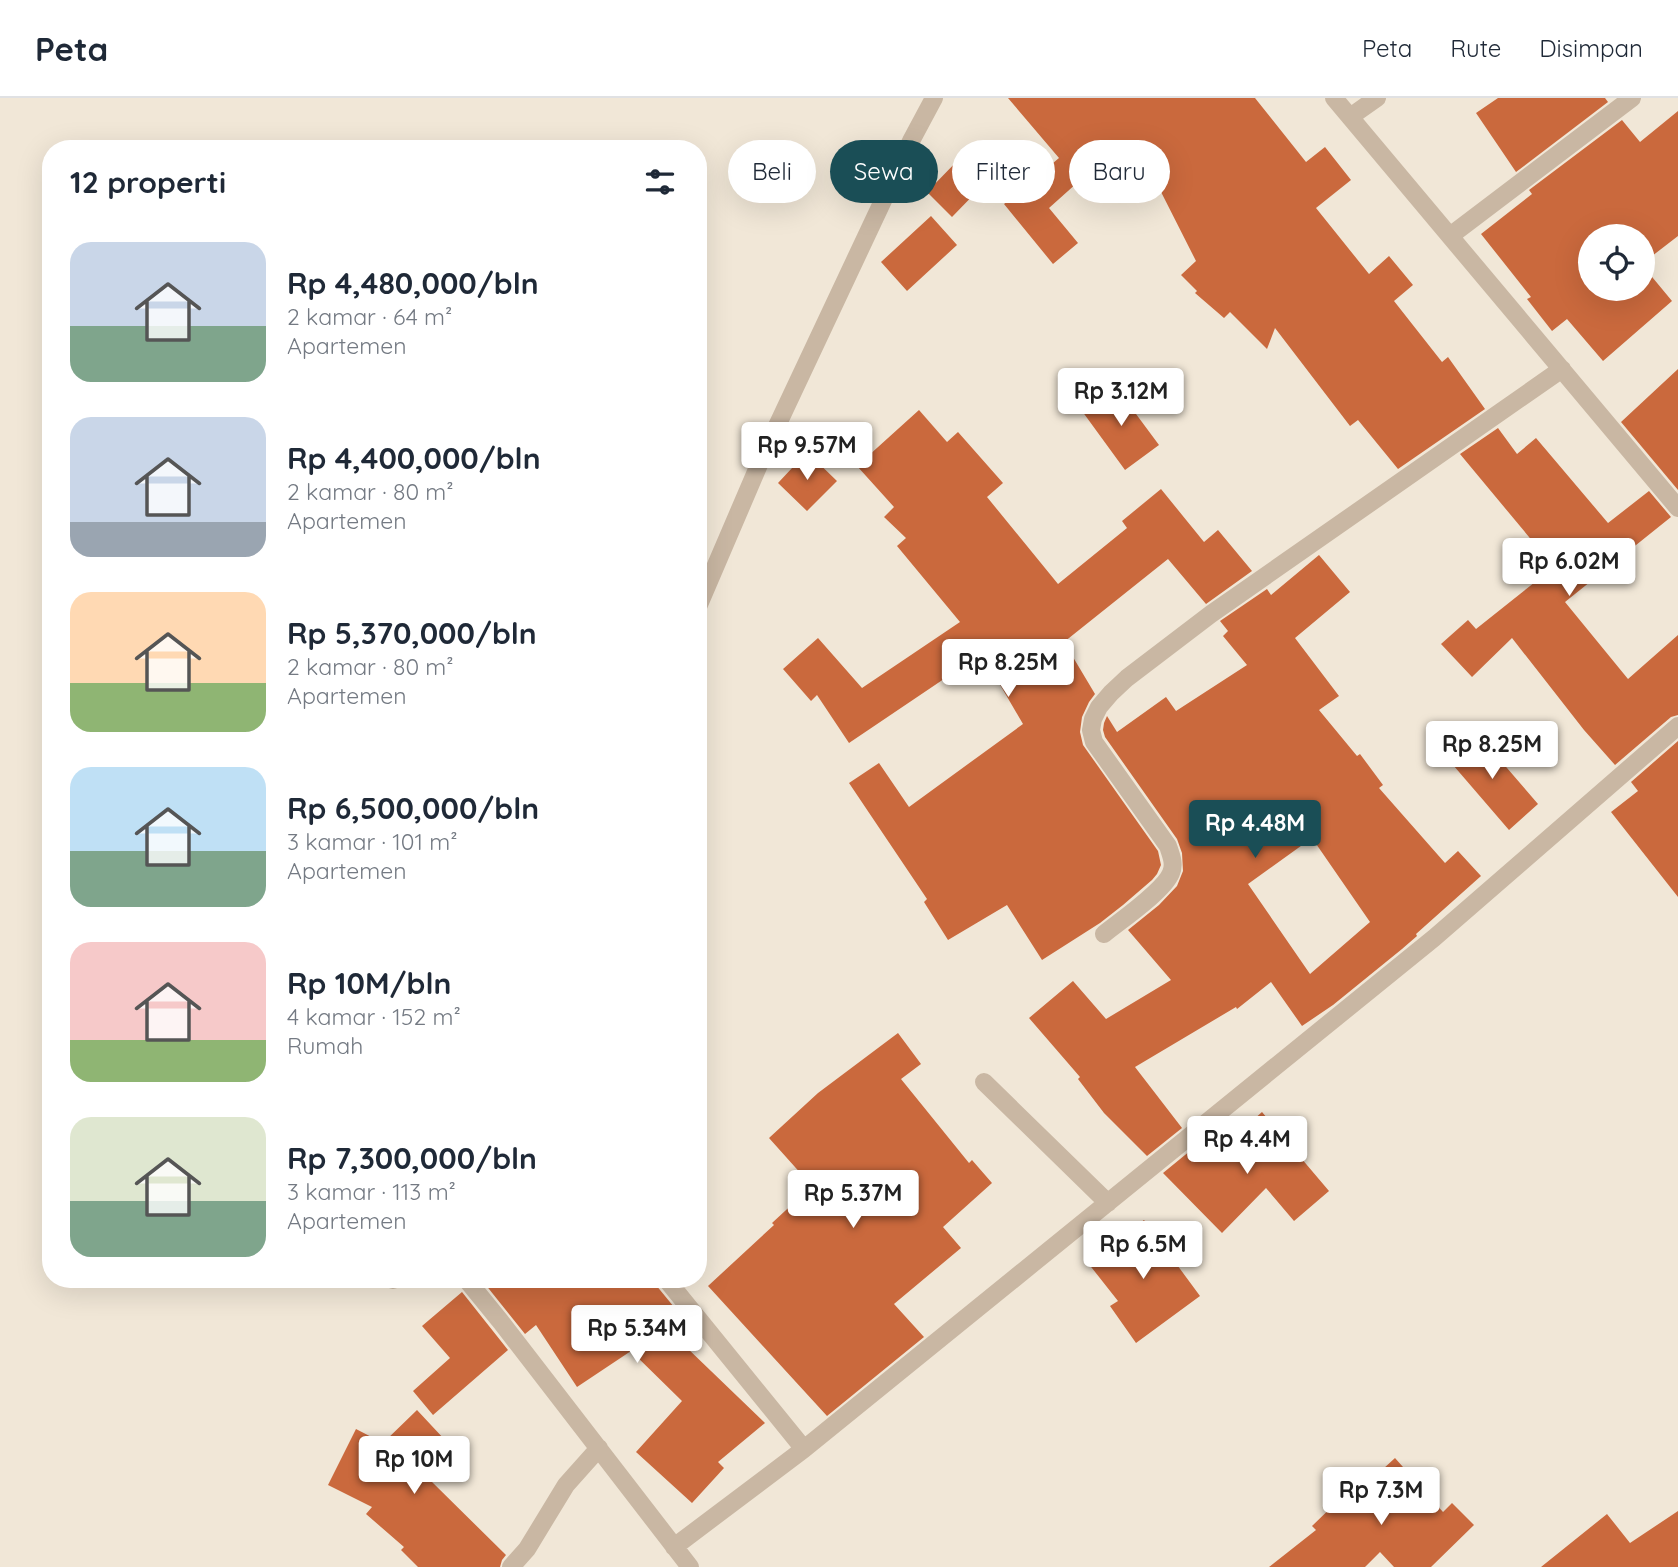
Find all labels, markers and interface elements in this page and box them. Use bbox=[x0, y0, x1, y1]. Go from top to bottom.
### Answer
text: Peta bbox=[35, 28, 108, 69]
text: Peta bbox=[1362, 33, 1412, 63]
text: Rute bbox=[1450, 33, 1501, 63]
text: Disimpan bbox=[1539, 33, 1643, 63]
chip: Beli bbox=[728, 140, 816, 203]
chip: Sewa bbox=[830, 140, 938, 203]
chip: Filter bbox=[952, 140, 1055, 203]
chip: Baru bbox=[1069, 140, 1170, 203]
text: 12 properti bbox=[70, 163, 226, 201]
icon: filters bbox=[641, 163, 679, 201]
map controls bbox=[1578, 224, 1655, 301]
button: locate bbox=[1578, 224, 1655, 301]
text: Rp 4,480,000/bln bbox=[287, 264, 539, 302]
icon: home bbox=[126, 270, 210, 354]
text: 2 kamar · 64 m² bbox=[287, 302, 452, 331]
text: Apartemen bbox=[287, 331, 407, 360]
pin: Rp 3.12M bbox=[1049, 368, 1193, 428]
text: Rp 3.12M bbox=[1074, 376, 1168, 405]
pin: Rp 9.57M bbox=[735, 422, 879, 482]
text: Rp 9.57M bbox=[757, 430, 857, 459]
text: Rp 4,400,000/bln bbox=[287, 439, 541, 477]
icon: home bbox=[126, 445, 210, 529]
text: 2 kamar · 80 m² bbox=[287, 477, 454, 506]
text: Apartemen bbox=[287, 506, 407, 535]
pin: Rp 6.02M bbox=[1497, 538, 1641, 598]
text: Rp 6.02M bbox=[1518, 546, 1620, 575]
text: Rp 5,370,000/bln bbox=[287, 614, 537, 652]
icon: home bbox=[126, 620, 210, 704]
pin: Rp 8.25M bbox=[936, 640, 1080, 699]
text: Rp 8.25M bbox=[958, 647, 1058, 676]
text: 2 kamar · 80 m² bbox=[287, 652, 454, 681]
text: Apartemen bbox=[287, 681, 407, 710]
pin: Rp 8.25M bbox=[1420, 722, 1564, 781]
text: Rp 8.25M bbox=[1442, 729, 1542, 758]
text: Rp 6,500,000/bln bbox=[287, 789, 539, 827]
icon: home bbox=[126, 795, 210, 879]
pin: Rp 4.48M bbox=[1183, 800, 1327, 860]
text: Rp 4.48M bbox=[1205, 808, 1305, 837]
text: 3 kamar · 101 m² bbox=[287, 827, 458, 856]
text: Apartemen bbox=[287, 856, 407, 885]
text: Rp 10M/bln bbox=[287, 964, 451, 1002]
icon: home bbox=[126, 970, 210, 1054]
text: 4 kamar · 152 m² bbox=[287, 1002, 461, 1031]
text: Rumah bbox=[287, 1031, 363, 1060]
pin: Rp 4.4M bbox=[1182, 1116, 1312, 1176]
text: Rp 4.4M bbox=[1203, 1124, 1291, 1153]
text: Rp 7,300,000/bln bbox=[287, 1139, 537, 1177]
icon: home bbox=[126, 1145, 210, 1229]
pin: Rp 5.37M bbox=[781, 1170, 925, 1230]
text: 3 kamar · 113 m² bbox=[287, 1177, 456, 1206]
text: Rp 5.37M bbox=[804, 1178, 902, 1207]
text: Apartemen bbox=[287, 1206, 407, 1235]
pin: Rp 6.5M bbox=[1078, 1222, 1208, 1281]
text: Rp 6.5M bbox=[1099, 1229, 1187, 1258]
pin: Rp 5.34M bbox=[565, 1306, 709, 1365]
text: Rp 5.34M bbox=[587, 1313, 687, 1342]
pin: Rp 10M bbox=[357, 1436, 471, 1496]
text: Rp 10M bbox=[375, 1444, 453, 1473]
pin: Rp 7.3M bbox=[1316, 1468, 1446, 1527]
text: Rp 7.3M bbox=[1339, 1475, 1423, 1504]

